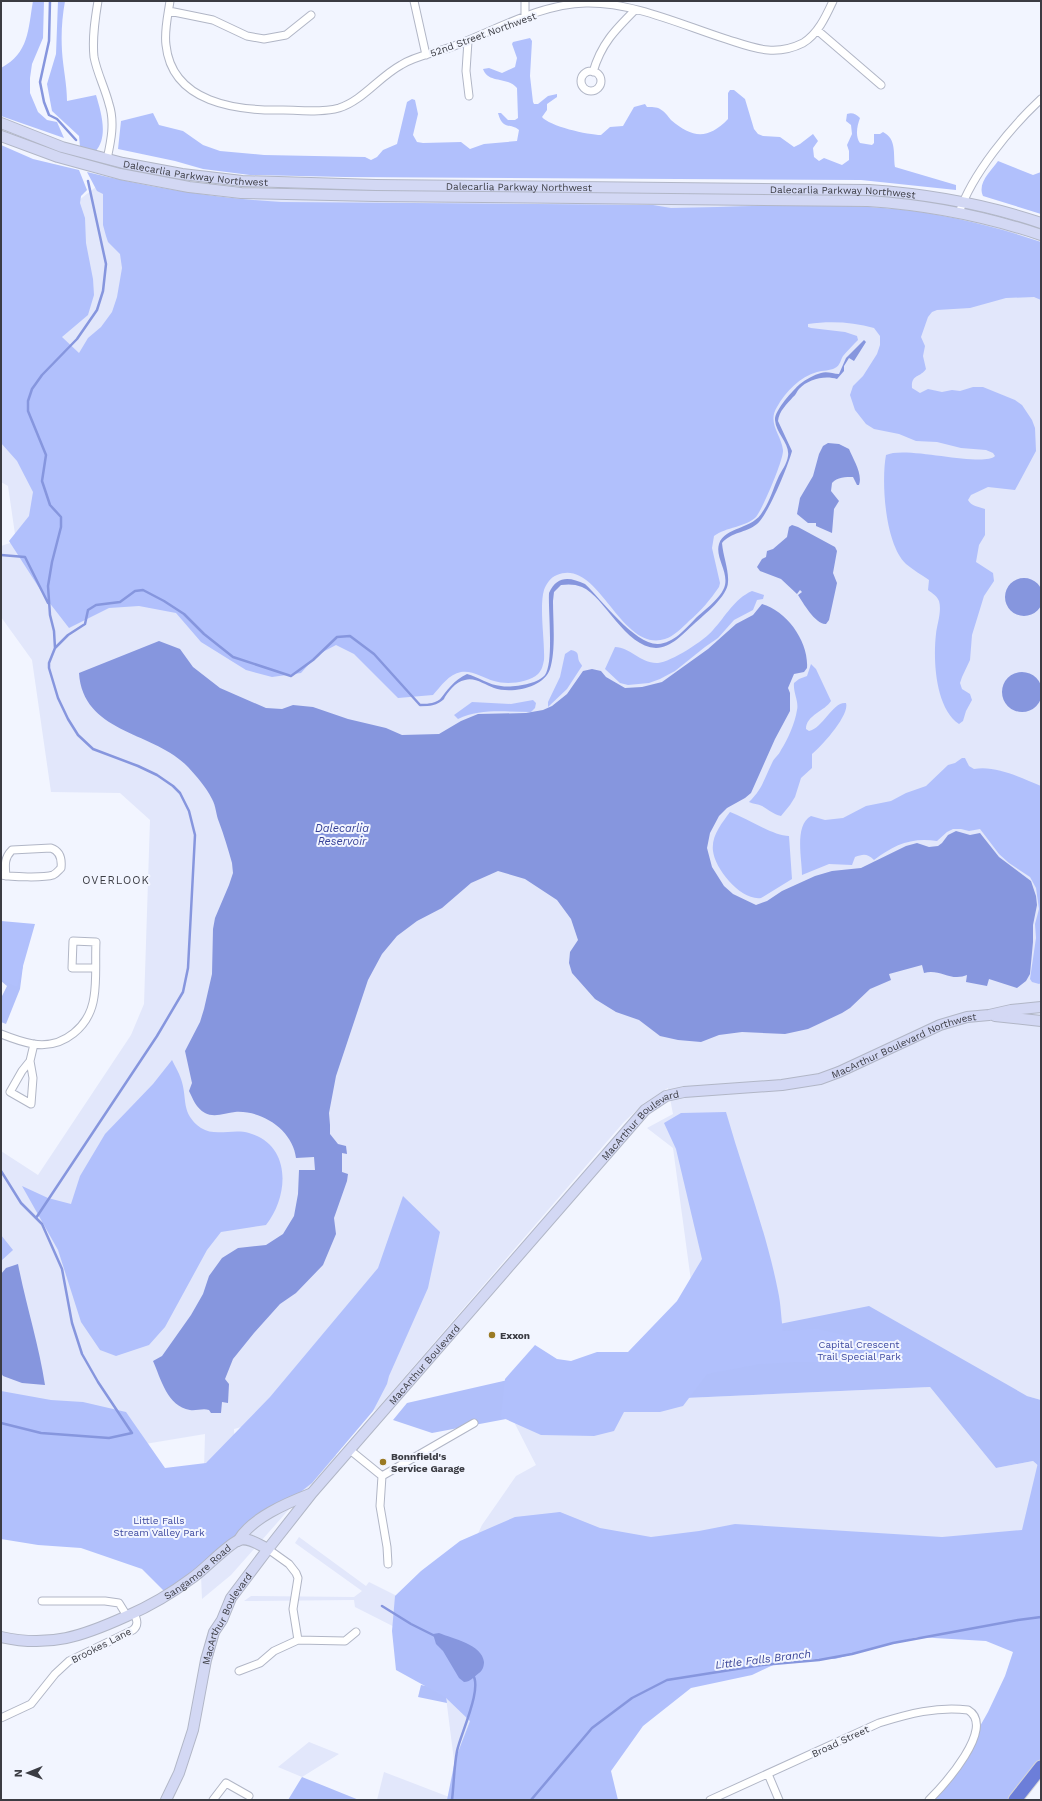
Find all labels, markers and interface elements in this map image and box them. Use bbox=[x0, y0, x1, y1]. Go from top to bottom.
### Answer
street label: 52nd Street Northwest bbox=[429, 10, 538, 59]
street label: Dalecarlia Parkway Northwest bbox=[122, 158, 269, 188]
street label: Dalecarlia Parkway Northwest bbox=[446, 181, 593, 193]
street label: Dalecarlia Parkway Northwest bbox=[770, 184, 917, 201]
water label: Dalecarlia Reservoir bbox=[315, 822, 369, 848]
district label: OVERLOOK bbox=[82, 874, 150, 887]
street label: MacArthur Boulevard Northwest bbox=[830, 1011, 978, 1080]
street label: MacArthur Boulevard bbox=[599, 1088, 680, 1162]
street label: MacArthur Boulevard bbox=[387, 1322, 462, 1407]
marker: Exxon bbox=[487, 1330, 497, 1340]
place label: Exxon bbox=[500, 1330, 530, 1341]
park label: Capital Crescent Trail Special Park bbox=[817, 1339, 901, 1362]
place label: Bonnfield's Service Garage bbox=[391, 1451, 465, 1474]
marker: Bonnfield's Service Garage bbox=[378, 1457, 388, 1467]
park label: Little Falls Stream Valley Park bbox=[113, 1515, 205, 1538]
street label: Sangamore Road bbox=[162, 1542, 233, 1602]
street label: MacArthur Boulevard bbox=[200, 1571, 254, 1666]
street label: Brookes Lane bbox=[69, 1625, 133, 1665]
water label: Little Falls Branch bbox=[715, 1647, 812, 1672]
street label: Broad Street bbox=[810, 1723, 871, 1760]
north arrow bbox=[8, 1753, 48, 1793]
text: N bbox=[12, 1769, 25, 1777]

